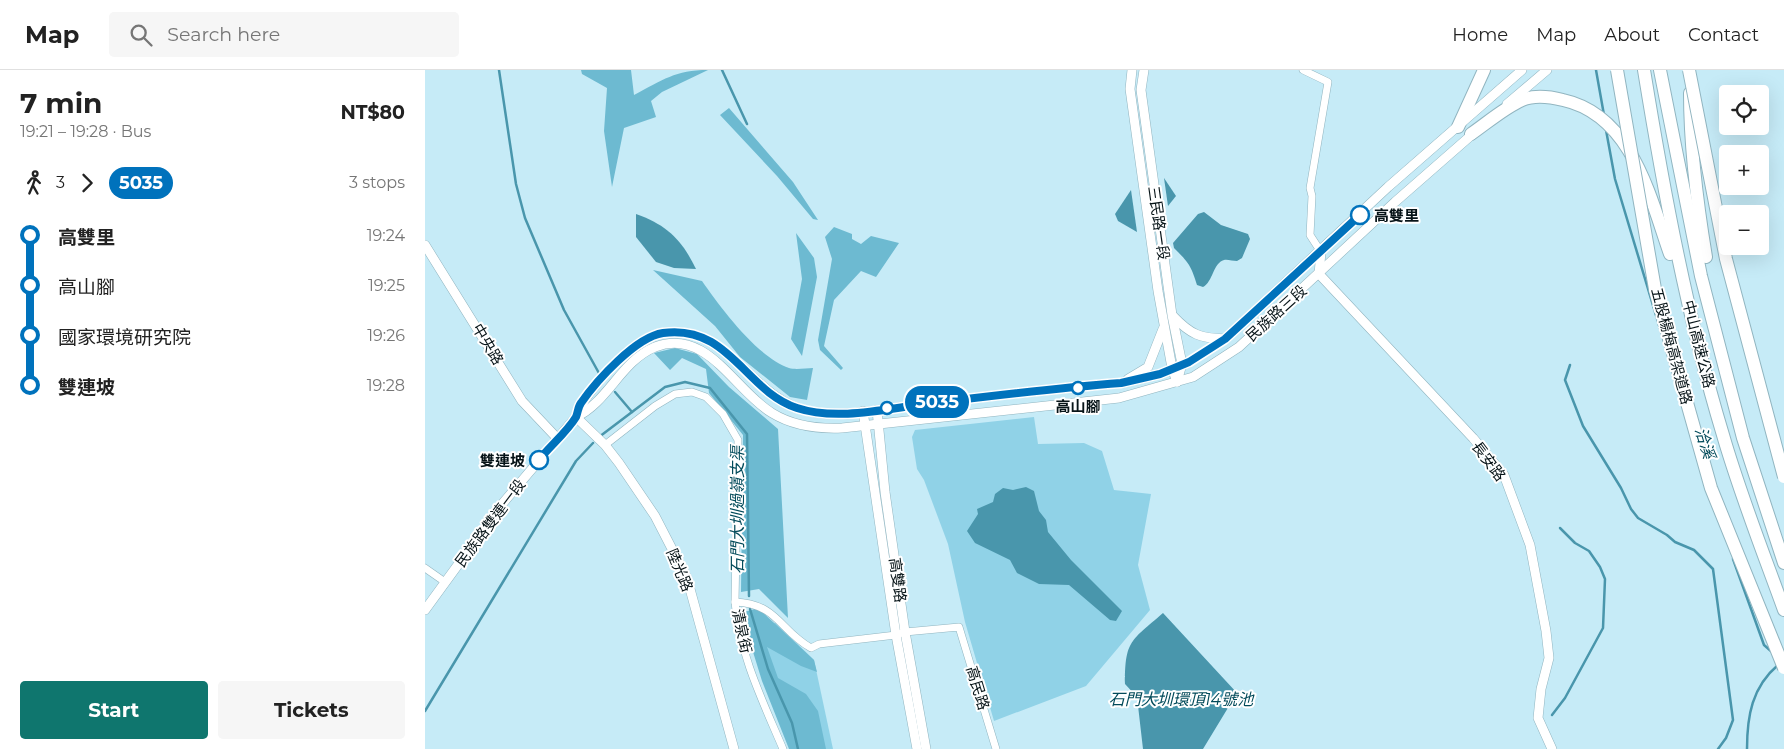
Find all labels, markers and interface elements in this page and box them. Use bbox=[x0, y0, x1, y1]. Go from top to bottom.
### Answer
search box bbox=[109, 12, 459, 57]
text: Map bbox=[25, 20, 79, 49]
icon: search bbox=[127, 21, 155, 49]
text: Search here bbox=[167, 23, 280, 46]
text: Home bbox=[1452, 24, 1508, 46]
text: Map bbox=[1536, 24, 1576, 46]
text: About bbox=[1604, 24, 1660, 46]
text: Contact bbox=[1688, 24, 1759, 46]
map controls bbox=[1719, 85, 1769, 255]
button: locate bbox=[1719, 85, 1769, 135]
text: 7 min bbox=[20, 86, 102, 120]
text: NT$80 bbox=[340, 101, 405, 124]
text: 19:21 – 19:28 · Bus bbox=[20, 122, 151, 141]
button: + bbox=[1719, 145, 1769, 195]
icon: walk bbox=[20, 169, 48, 197]
icon: forward bbox=[73, 169, 101, 197]
text: 5035 bbox=[119, 172, 163, 194]
text: 3 bbox=[56, 173, 65, 192]
text: 3 stops bbox=[349, 173, 405, 192]
street label: 三民路一段 bbox=[1144, 185, 1174, 261]
marker: 高雙里 bbox=[1350, 205, 1370, 225]
button: − bbox=[1719, 205, 1769, 255]
place label: 高雙里 bbox=[1374, 206, 1419, 225]
text: 高雙里 bbox=[58, 226, 115, 249]
text: 19:24 bbox=[367, 226, 405, 245]
text: 高山腳 bbox=[58, 276, 115, 299]
text: 19:25 bbox=[368, 276, 405, 295]
street label: 民族路三段 bbox=[1242, 281, 1310, 345]
street label: 五股楊梅高架道路 bbox=[1647, 286, 1697, 406]
street label: 中山高速公路 bbox=[1679, 298, 1719, 390]
street label: 中央路 bbox=[468, 320, 508, 368]
text: 國家環境研究院 bbox=[58, 326, 191, 349]
text: 19:26 bbox=[367, 326, 405, 345]
text: 雙連坡 bbox=[58, 376, 115, 399]
text: 19:28 bbox=[367, 376, 405, 395]
marker: 高山腳 bbox=[1071, 381, 1085, 395]
line badge: 5035 bbox=[902, 386, 972, 418]
text: 5035 bbox=[915, 391, 959, 413]
place label: 高山腳 bbox=[1055, 397, 1101, 416]
unlabelled marker bbox=[880, 401, 894, 415]
water label: 洽溪 bbox=[1691, 425, 1719, 463]
street label: 長安路 bbox=[1468, 437, 1510, 485]
water label: 石門大圳過嶺支渠 bbox=[728, 444, 747, 574]
marker: 雙連坡 bbox=[529, 450, 549, 470]
place label: 雙連坡 bbox=[480, 451, 525, 470]
street label: 民族路雙連一段 bbox=[451, 475, 529, 571]
street label: 陸光路 bbox=[662, 546, 698, 594]
street label: 高雙路 bbox=[885, 556, 911, 604]
street label: 清泉街 bbox=[728, 607, 756, 655]
street label: 高民路 bbox=[962, 664, 994, 712]
button: Start bbox=[20, 681, 208, 739]
button: Tickets bbox=[218, 681, 405, 739]
water label: 石門大圳環頂14號池 bbox=[1109, 690, 1255, 709]

